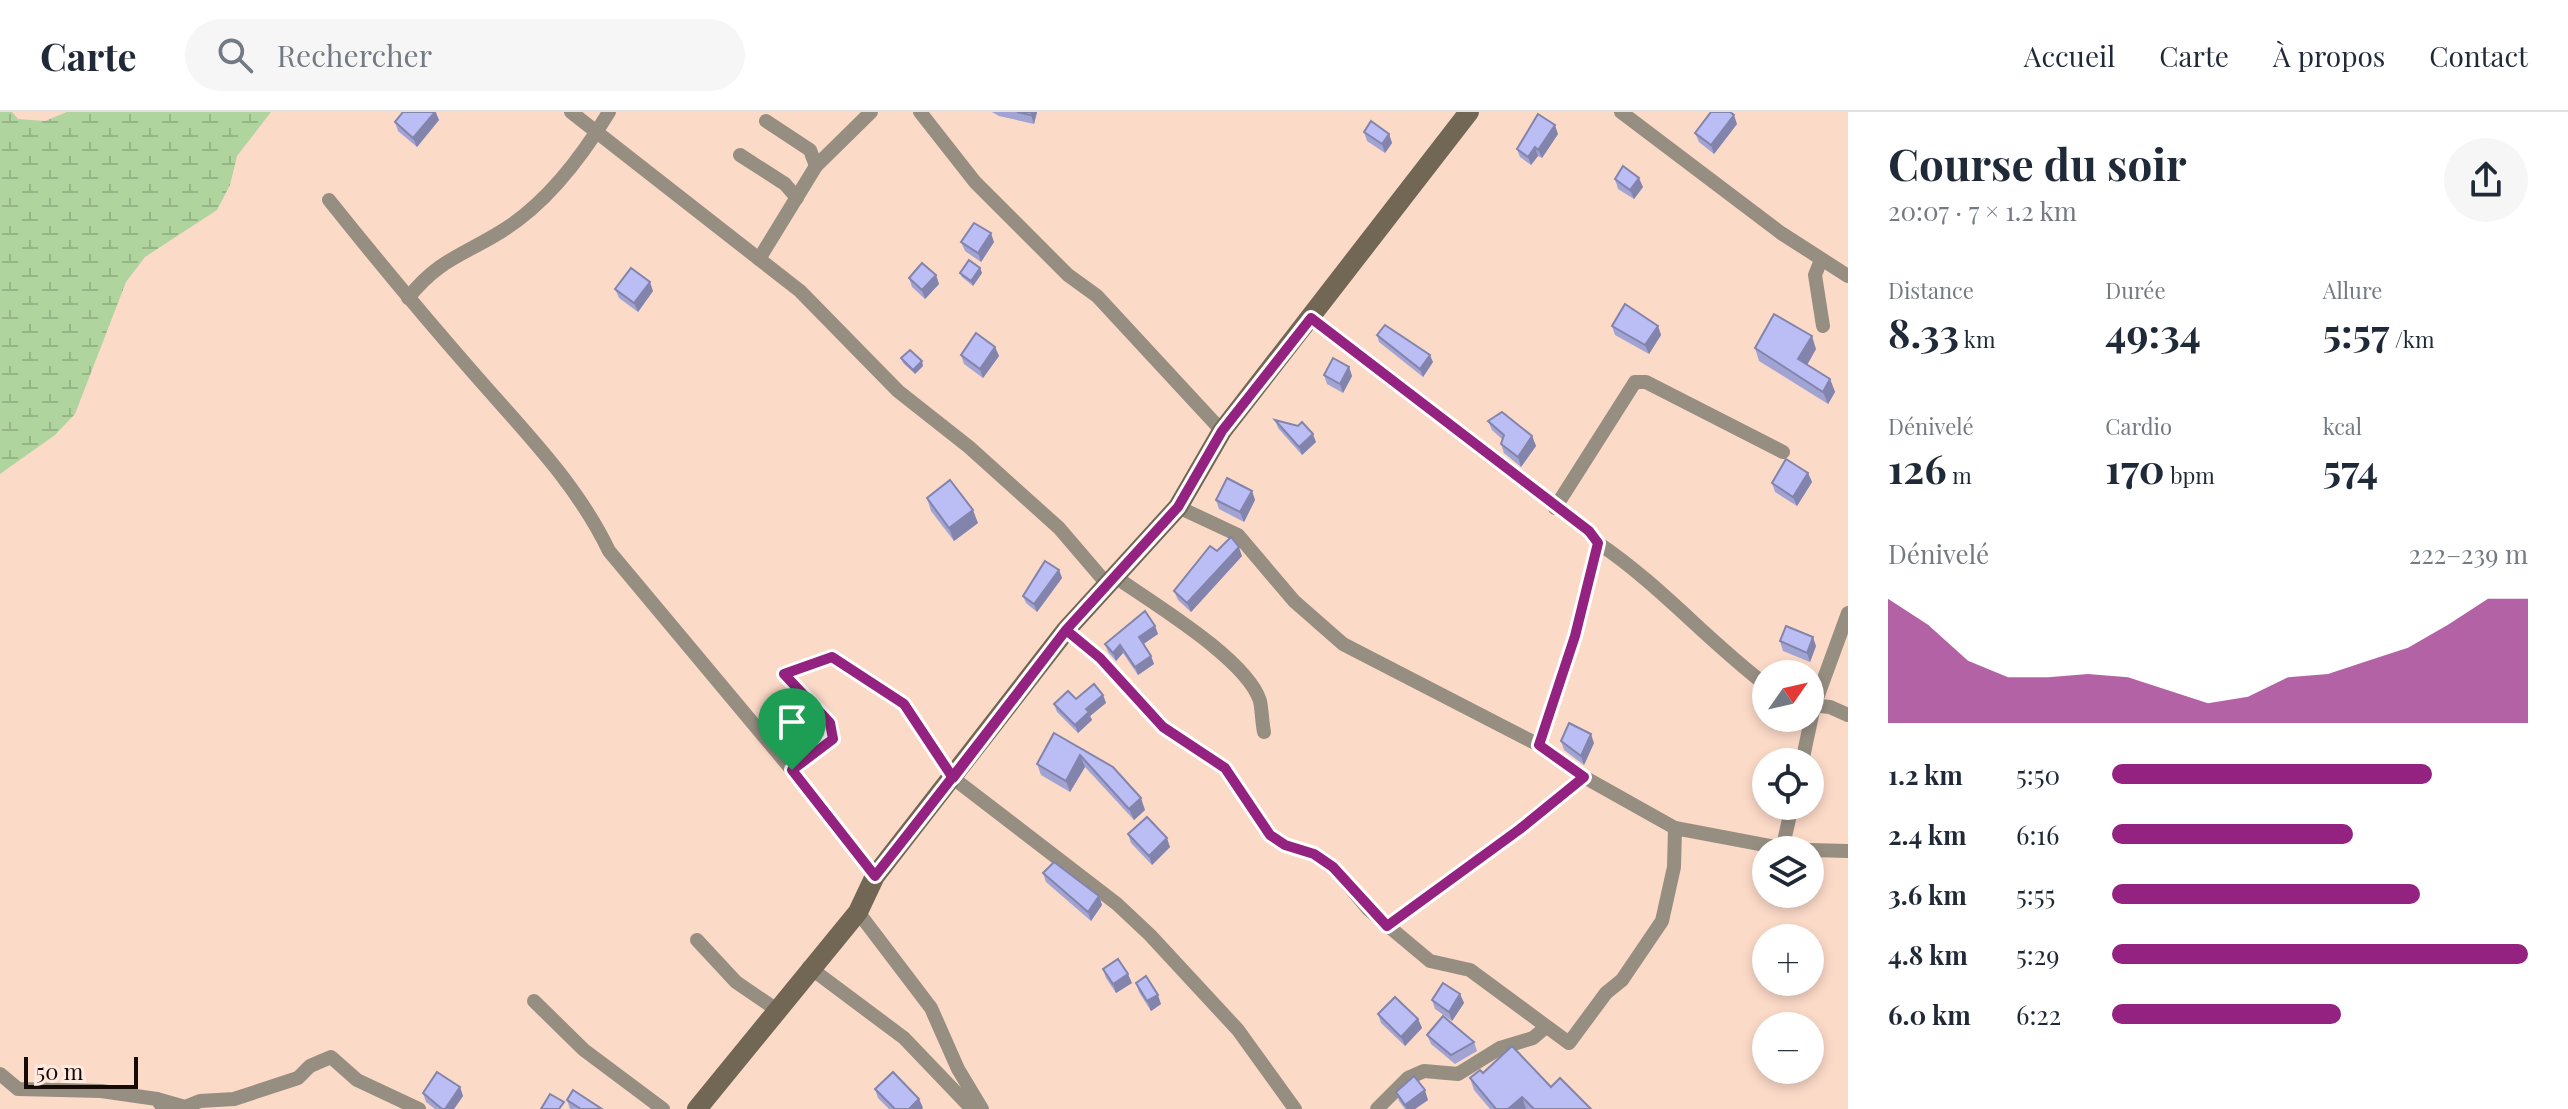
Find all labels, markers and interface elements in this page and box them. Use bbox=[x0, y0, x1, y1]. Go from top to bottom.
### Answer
search box bbox=[185, 19, 745, 91]
text: Carte bbox=[40, 30, 137, 81]
icon: search bbox=[213, 33, 257, 77]
text: Rechercher bbox=[277, 35, 432, 75]
text: Accueil bbox=[2024, 37, 2115, 74]
text: Carte bbox=[2159, 37, 2229, 74]
text: À propos bbox=[2273, 37, 2385, 74]
text: Contact bbox=[2429, 37, 2528, 74]
text: Course du soir bbox=[1888, 133, 2187, 192]
button: share bbox=[2444, 138, 2528, 222]
text: 20:07 · 7 × 1.2 km bbox=[1888, 193, 2077, 228]
text: Distance bbox=[1888, 275, 1974, 305]
text: Durée bbox=[2105, 275, 2166, 305]
text: Allure bbox=[2323, 275, 2382, 305]
text: 8.33 bbox=[1888, 305, 1959, 358]
text: 49:34 bbox=[2105, 305, 2201, 358]
text: 5:57 bbox=[2323, 305, 2389, 358]
text: km bbox=[1959, 324, 1995, 354]
text: /km bbox=[2389, 324, 2435, 354]
text: Dénivelé bbox=[1888, 411, 1974, 441]
text: Cardio bbox=[2105, 411, 2172, 441]
text: kcal bbox=[2323, 411, 2362, 441]
text: 126 bbox=[1888, 441, 1947, 494]
text: 170 bbox=[2105, 441, 2165, 494]
text: 574 bbox=[2323, 441, 2378, 494]
text: m bbox=[1947, 460, 1972, 490]
text: bpm bbox=[2165, 460, 2215, 490]
text: Dénivelé bbox=[1888, 536, 1989, 571]
text: 222–239 m bbox=[2409, 536, 2528, 571]
north arrow bbox=[1752, 660, 1824, 732]
map controls bbox=[1752, 660, 1824, 1084]
pin bbox=[758, 688, 826, 770]
icon: arrive bbox=[770, 700, 814, 744]
button: locate bbox=[1752, 748, 1824, 820]
text: 1.2 km bbox=[1888, 757, 1963, 792]
text: 5:50 bbox=[2016, 757, 2060, 792]
text: 2.4 km bbox=[1888, 817, 1967, 852]
text: 6:16 bbox=[2016, 817, 2059, 852]
button: layers bbox=[1752, 836, 1824, 908]
text: 3.6 km bbox=[1888, 877, 1967, 912]
text: 5:55 bbox=[2016, 877, 2055, 912]
button: + bbox=[1752, 924, 1824, 996]
text: 4.8 km bbox=[1888, 937, 1968, 972]
text: 5:29 bbox=[2016, 937, 2059, 972]
text: 6.0 km bbox=[1888, 997, 1971, 1032]
text: 6:22 bbox=[2016, 997, 2061, 1032]
button: − bbox=[1752, 1012, 1824, 1084]
scale bar bbox=[24, 1053, 138, 1089]
text: 50 m bbox=[36, 1056, 83, 1086]

